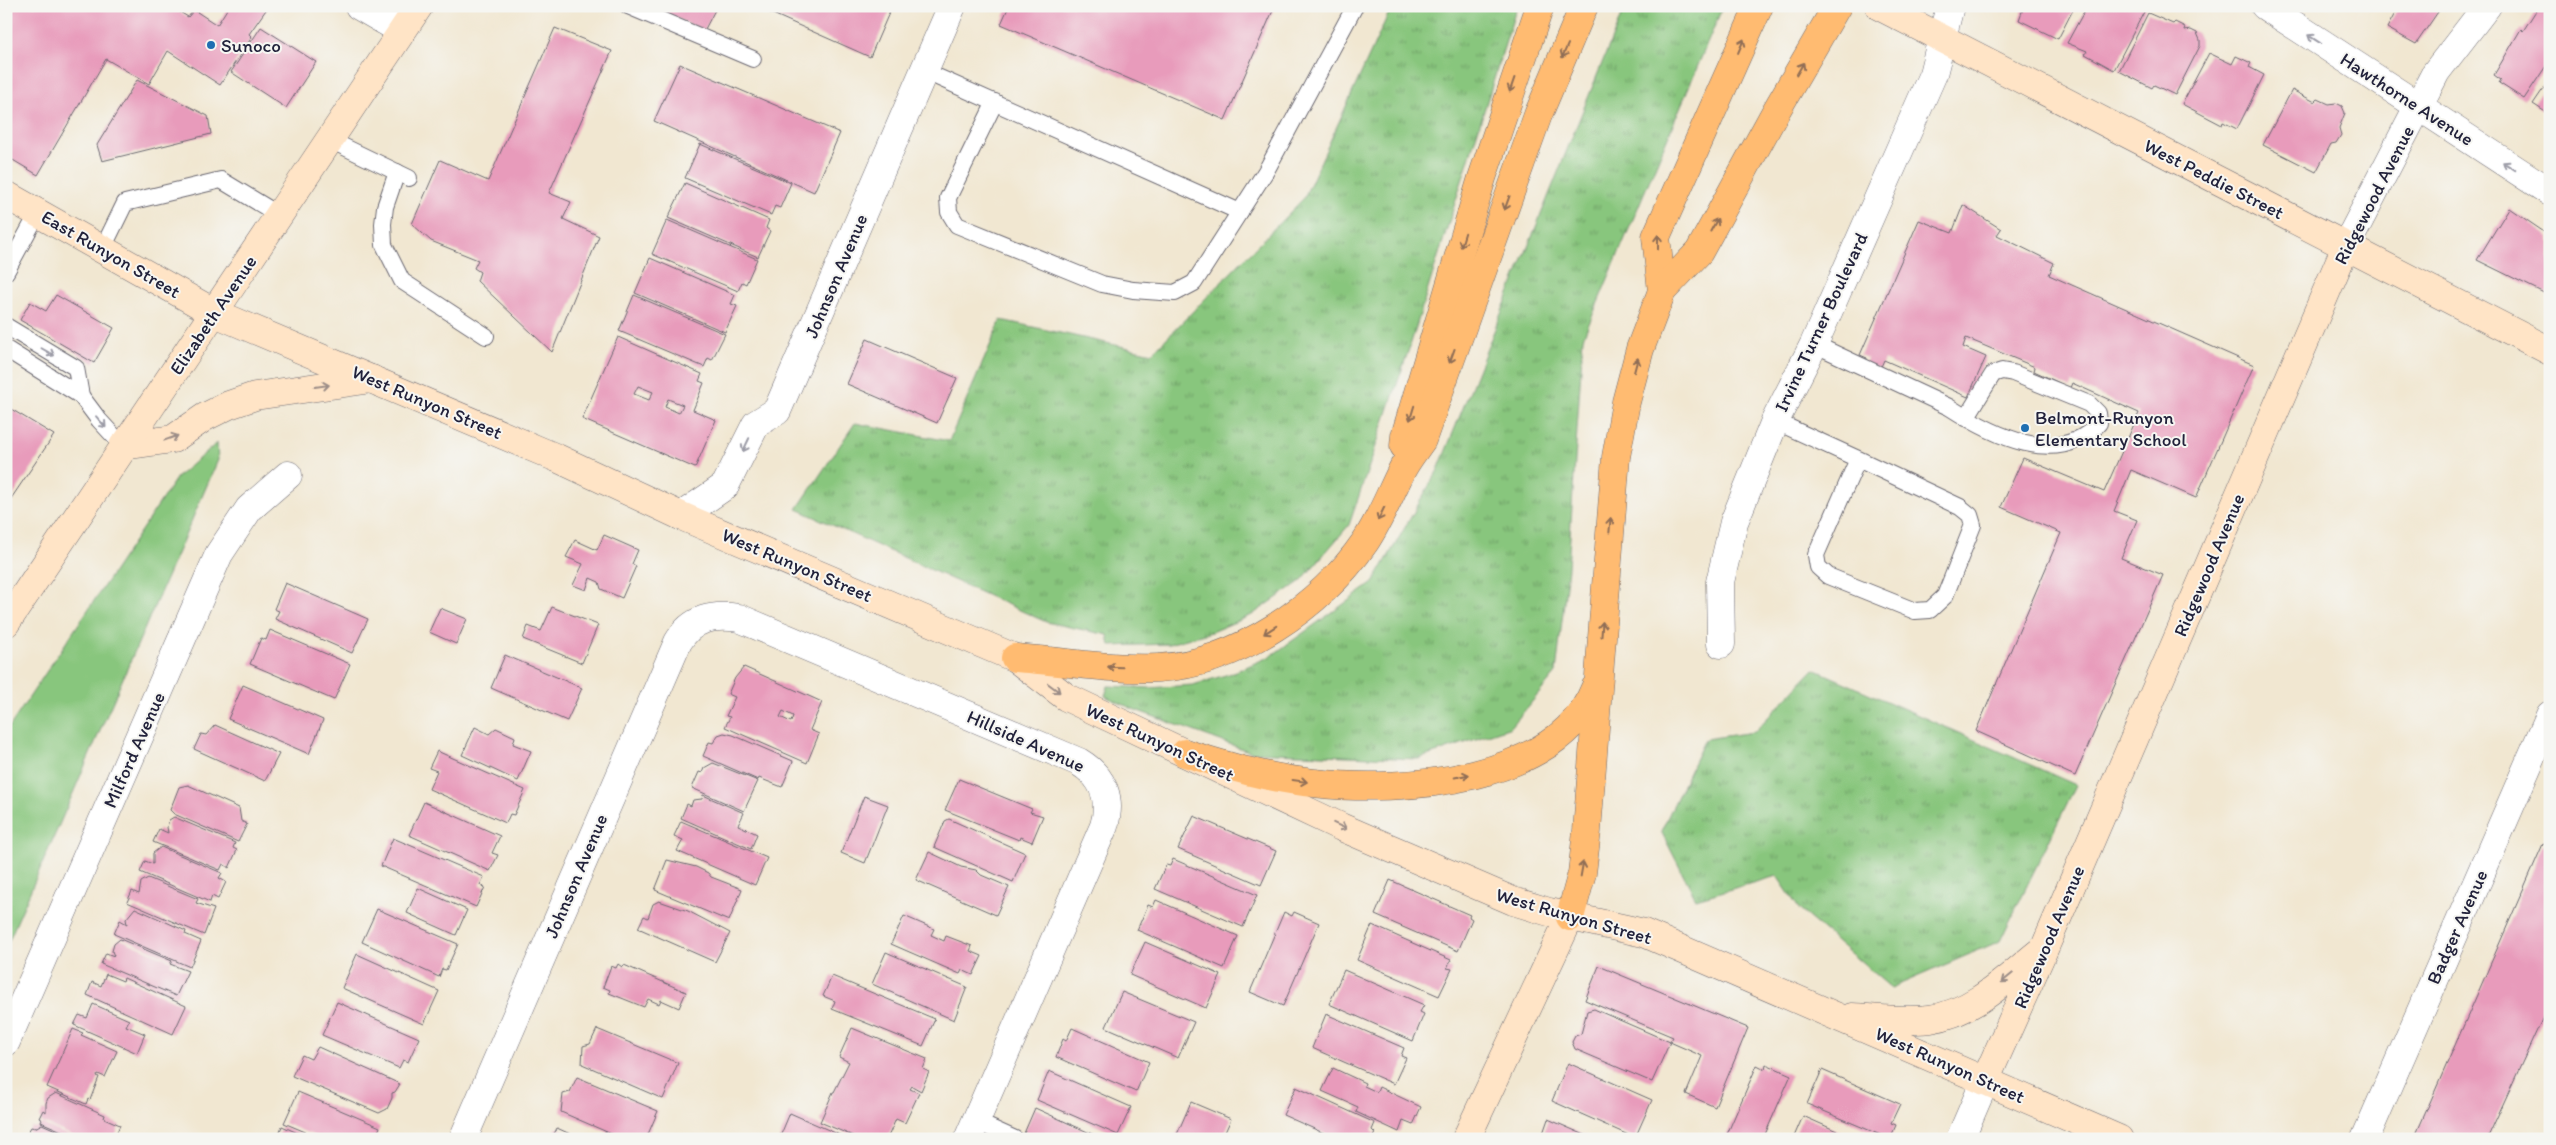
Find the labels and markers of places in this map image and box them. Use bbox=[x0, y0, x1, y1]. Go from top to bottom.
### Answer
place label: Sunoco bbox=[221, 34, 281, 57]
marker: Sunoco bbox=[205, 39, 217, 51]
place label: Belmont-Runyon Elementary School bbox=[2035, 406, 2187, 451]
marker: Belmont-Runyon Elementary School bbox=[2019, 422, 2031, 434]

